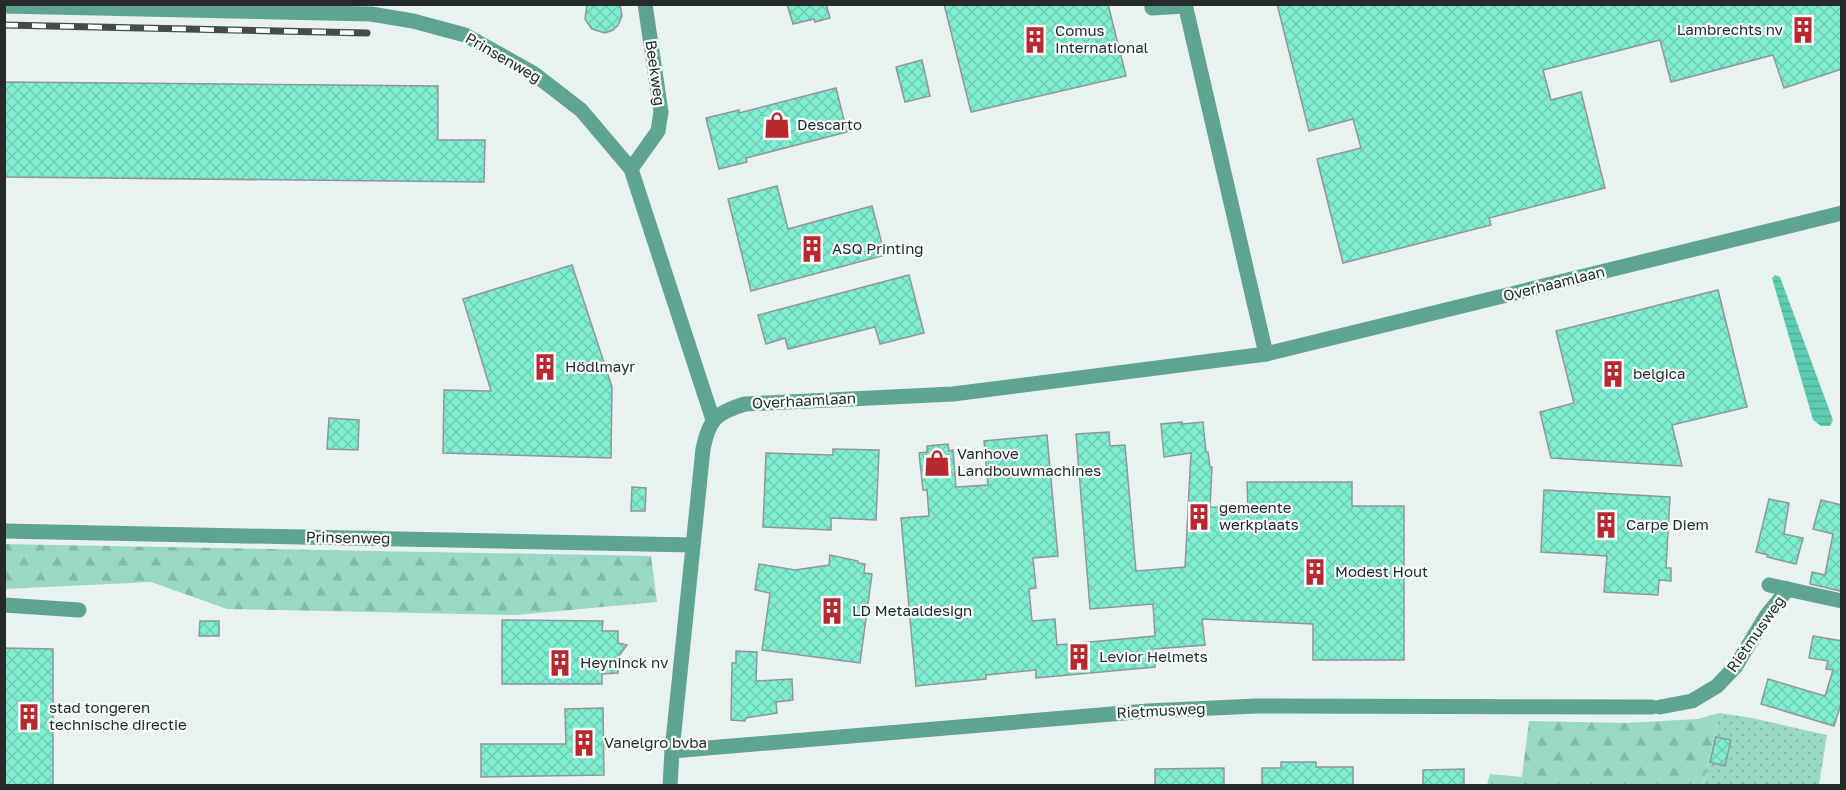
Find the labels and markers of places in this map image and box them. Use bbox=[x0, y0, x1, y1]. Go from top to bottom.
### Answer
building icon: Lambrechts nv bbox=[1788, 15, 1818, 45]
place label: Lambrechts nv bbox=[1677, 20, 1784, 38]
place label: Comus International bbox=[1055, 21, 1149, 56]
building icon: Comus International bbox=[1020, 25, 1050, 55]
shop icon: Descarto bbox=[762, 110, 792, 140]
place label: Descarto bbox=[797, 115, 862, 133]
building icon: ASQ Printing bbox=[797, 234, 827, 264]
place label: ASQ Printing bbox=[832, 239, 924, 257]
building icon: Hödlmayr bbox=[530, 352, 560, 382]
place label: Hödlmayr bbox=[565, 357, 635, 375]
building icon: belgica bbox=[1598, 359, 1628, 389]
place label: belgica bbox=[1633, 364, 1685, 382]
place label: Vanhove Landbouwmachines bbox=[957, 444, 1101, 479]
shop icon: Vanhove Landbouwmachines bbox=[922, 448, 952, 478]
place label: gemeente werkplaats bbox=[1219, 498, 1299, 533]
building icon: gemeente werkplaats bbox=[1184, 502, 1214, 532]
building icon: Carpe Diem bbox=[1591, 510, 1621, 540]
place label: Carpe Diem bbox=[1626, 515, 1709, 533]
building icon: Modest Hout bbox=[1300, 557, 1330, 587]
place label: Modest Hout bbox=[1335, 562, 1428, 580]
building icon: LD Metaaldesign bbox=[817, 596, 847, 626]
place label: LD Metaaldesign bbox=[852, 601, 972, 619]
building icon: Levior Helmets bbox=[1064, 642, 1094, 672]
place label: Levior Helmets bbox=[1099, 647, 1208, 665]
building icon: Heyninck nv bbox=[545, 648, 575, 678]
place label: Heyninck nv bbox=[580, 653, 669, 671]
place label: stad tongeren technische directie bbox=[49, 698, 187, 733]
building icon: stad tongeren technische directie bbox=[14, 702, 44, 732]
building icon: Vanelgro bvba bbox=[569, 728, 599, 758]
place label: Vanelgro bvba bbox=[604, 733, 707, 751]

